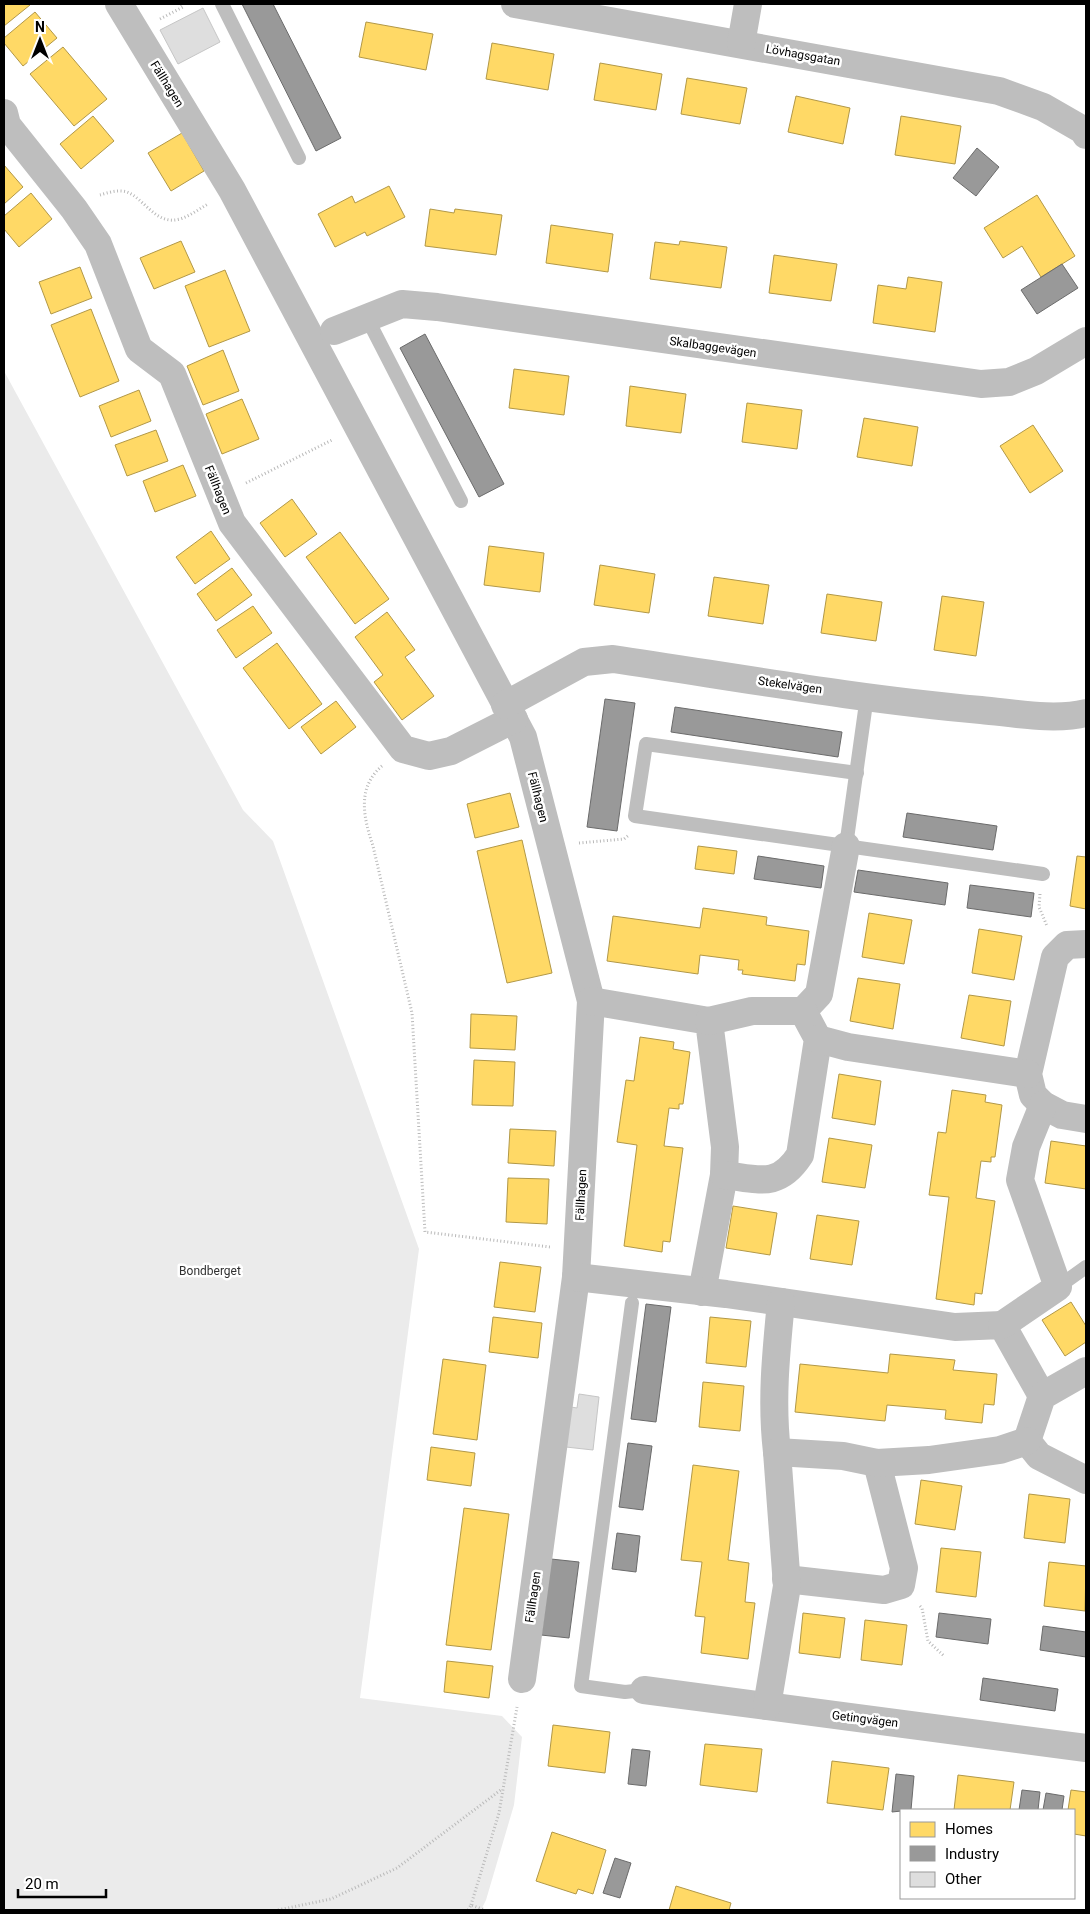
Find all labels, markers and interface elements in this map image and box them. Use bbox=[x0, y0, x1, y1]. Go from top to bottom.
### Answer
north arrow bbox=[15, 15, 65, 65]
text: N bbox=[35, 19, 45, 35]
street label: Lövhagsgatan bbox=[765, 42, 841, 68]
street label: Fällhagen bbox=[147, 58, 187, 110]
street label: Skalbaggevägen bbox=[669, 334, 757, 360]
street label: Fällhagen bbox=[202, 463, 234, 517]
street label: Stekelvägen bbox=[757, 674, 823, 696]
street label: Fällhagen bbox=[525, 770, 551, 824]
street label: Fällhagen bbox=[573, 1169, 589, 1221]
park label: Bondberget bbox=[179, 1264, 241, 1278]
street label: Fällhagen bbox=[522, 1570, 544, 1624]
street label: Getingvägen bbox=[831, 1708, 899, 1730]
legend bbox=[900, 1809, 1075, 1899]
text: Homes bbox=[945, 1820, 993, 1838]
text: Industry bbox=[945, 1845, 999, 1863]
scale bar bbox=[18, 1866, 105, 1898]
text: Other bbox=[945, 1870, 982, 1888]
text: 20 m bbox=[25, 1875, 59, 1893]

